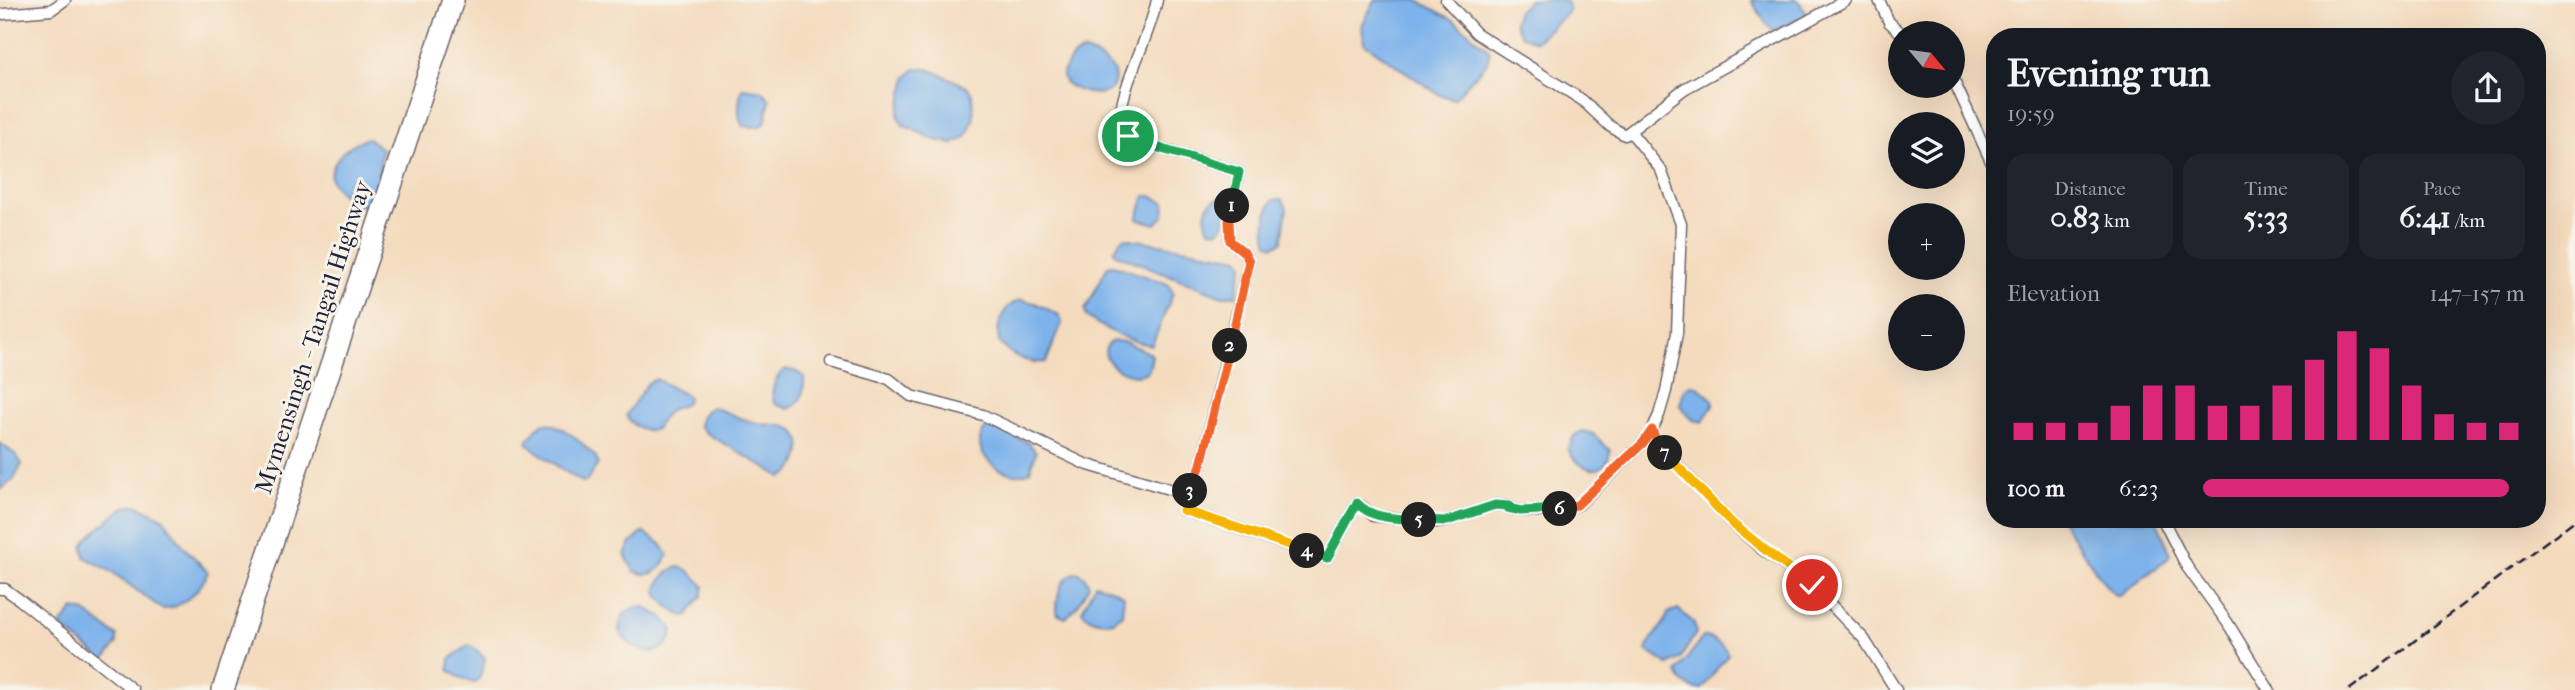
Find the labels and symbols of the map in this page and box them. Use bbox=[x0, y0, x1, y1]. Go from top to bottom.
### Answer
north arrow bbox=[1888, 21, 1965, 98]
pin bbox=[1098, 106, 1158, 166]
street label: Mymensingh - Tangail Highway bbox=[249, 176, 377, 497]
pin: 1 bbox=[1214, 188, 1250, 224]
pin: 2 bbox=[1212, 328, 1248, 364]
pin: 7 bbox=[1648, 435, 1682, 470]
pin: 3 bbox=[1172, 474, 1208, 508]
pin: 6 bbox=[1542, 491, 1578, 526]
pin: 5 bbox=[1402, 503, 1436, 538]
pin: 4 bbox=[1290, 534, 1324, 568]
pin bbox=[1782, 555, 1842, 615]

